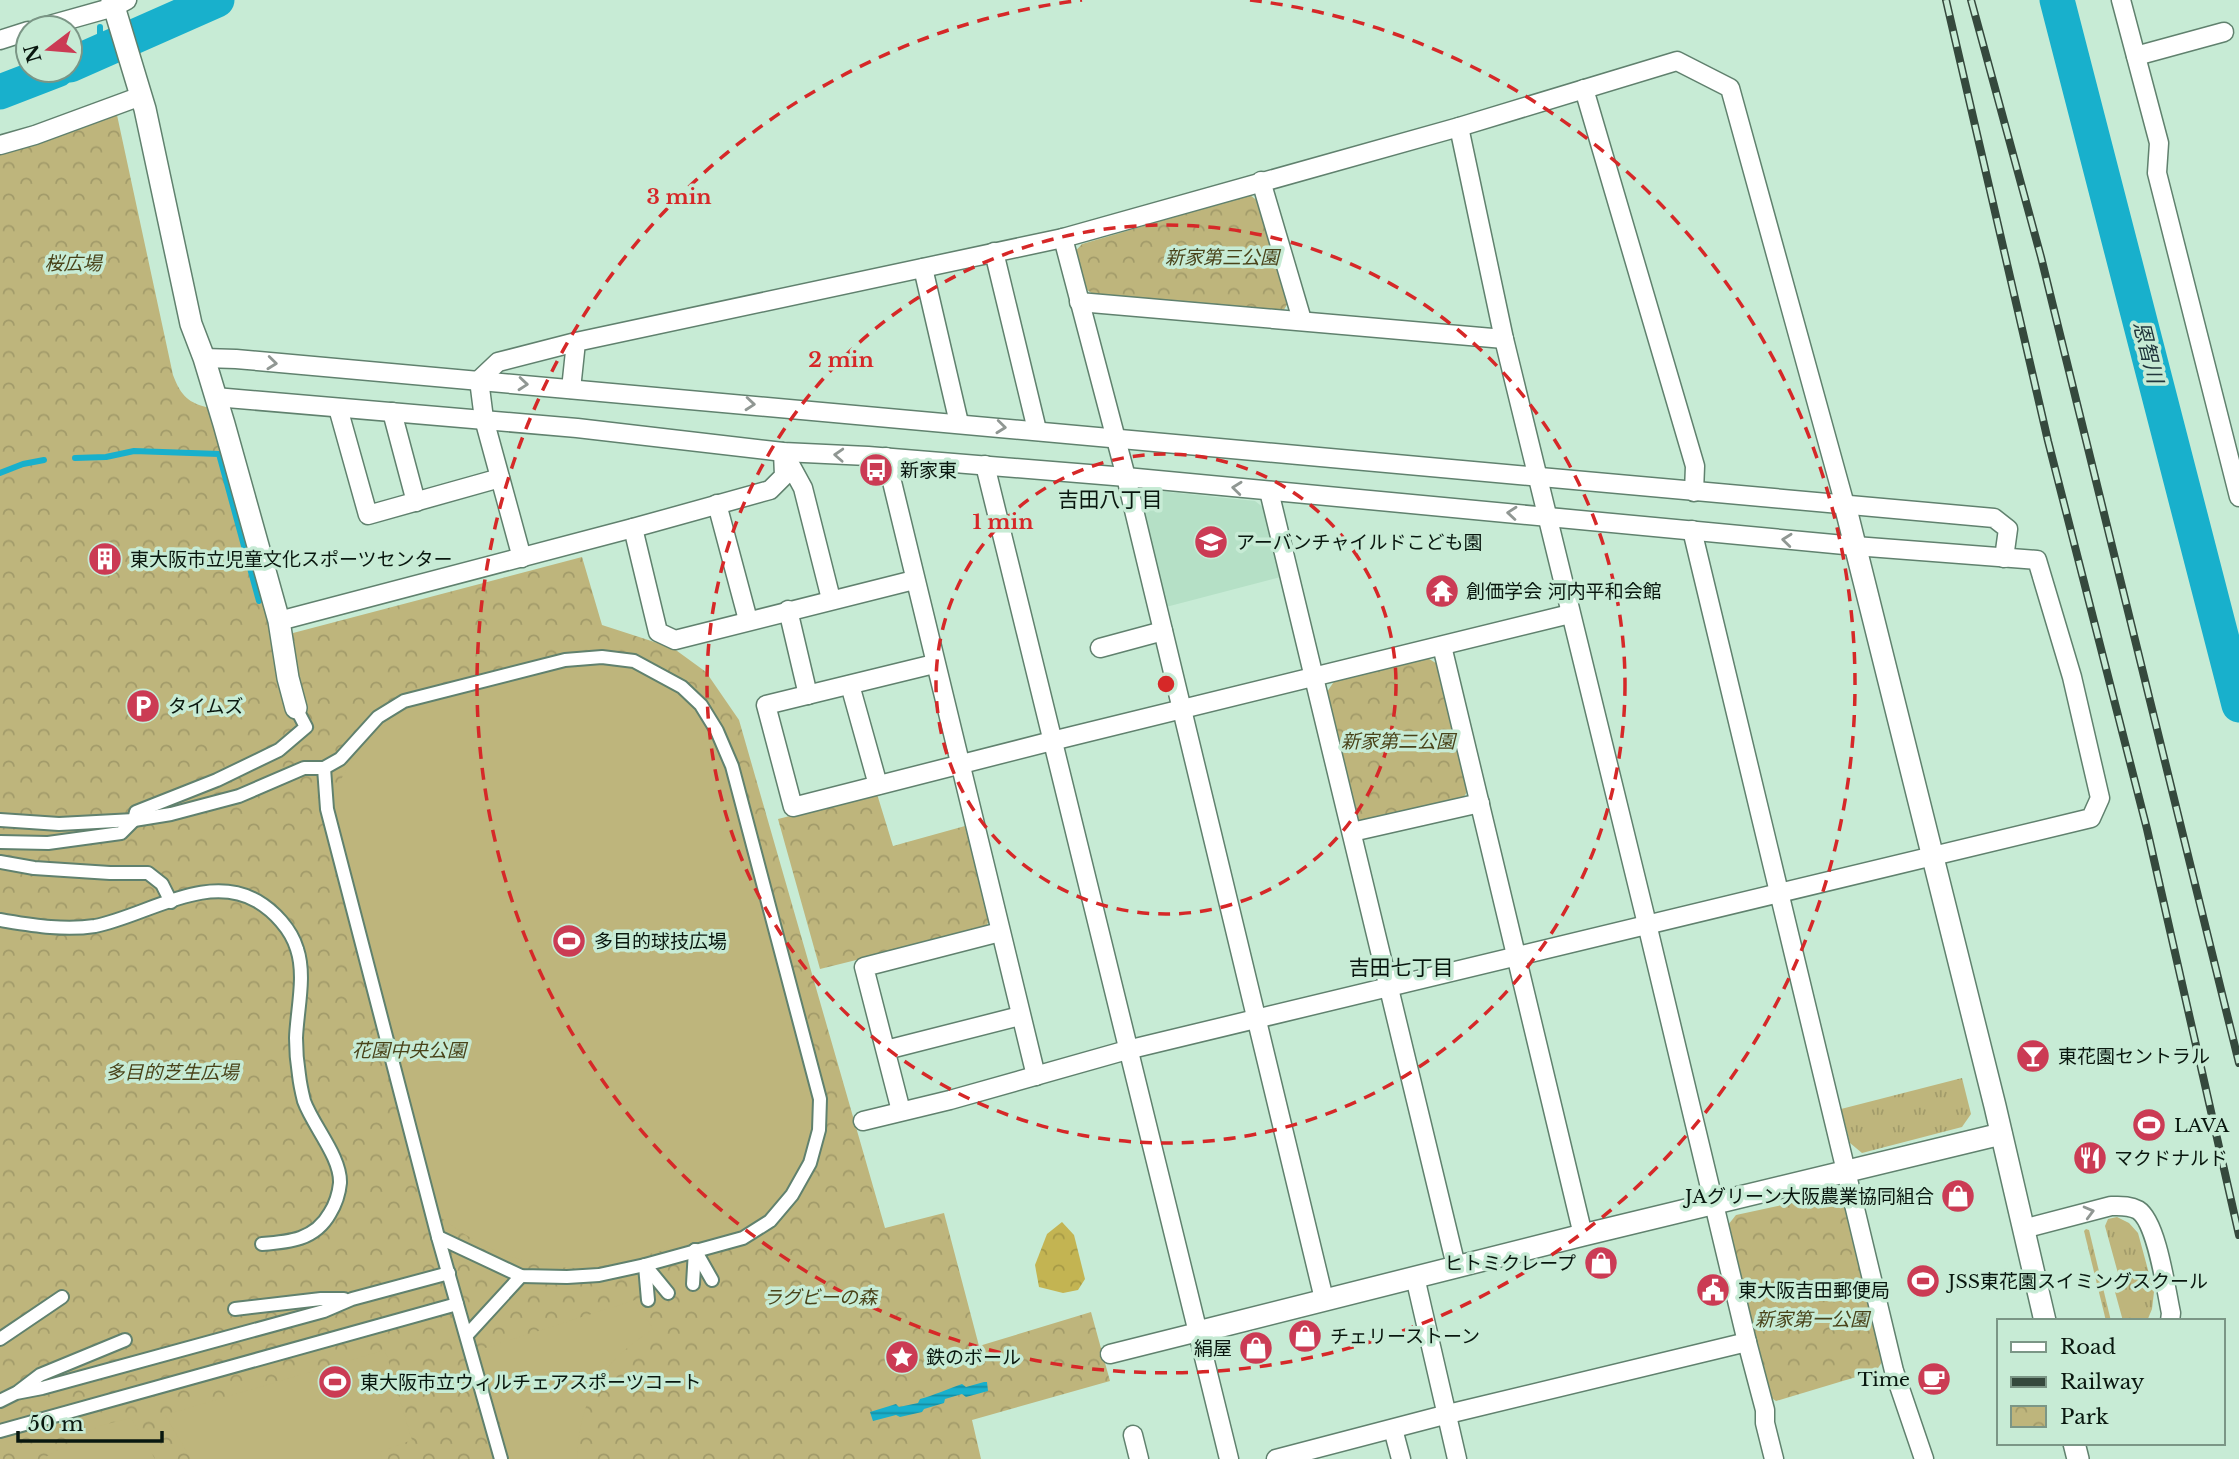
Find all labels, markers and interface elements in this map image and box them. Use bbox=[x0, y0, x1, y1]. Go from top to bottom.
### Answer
north arrow bbox=[14, 14, 84, 84]
text: N bbox=[20, 42, 47, 65]
text: 3 min bbox=[646, 184, 712, 210]
park label: 新家第三公園 bbox=[1165, 246, 1282, 269]
park label: 桜広場 bbox=[44, 252, 103, 275]
water label: 恩智川 bbox=[2128, 318, 2169, 388]
text: 2 min bbox=[808, 347, 874, 373]
one-way arrow bbox=[267, 355, 278, 370]
one-way arrow bbox=[518, 376, 529, 391]
one-way arrow bbox=[745, 396, 756, 411]
one-way arrow bbox=[996, 419, 1007, 434]
one-way arrow bbox=[833, 447, 844, 462]
bus stop icon: 新家東 bbox=[857, 451, 895, 489]
place label: 新家東 bbox=[900, 459, 957, 482]
one-way arrow bbox=[1231, 481, 1242, 496]
district label: 吉田八丁目 bbox=[1058, 487, 1163, 513]
one-way arrow bbox=[1506, 506, 1517, 521]
text: 1 min bbox=[973, 509, 1033, 535]
school or university icon: アーバンチャイルドこども園 bbox=[1192, 523, 1230, 561]
place label: アーバンチャイルドこども園 bbox=[1236, 531, 1482, 554]
one-way arrow bbox=[1781, 533, 1792, 548]
building icon: 東大阪市立児童文化スポーツセンター bbox=[86, 540, 124, 578]
place label: 東大阪市立児童文化スポーツセンター bbox=[130, 548, 453, 571]
temple icon: 創価学会 河内平和会館 bbox=[1423, 572, 1461, 610]
place label: 創価学会 河内平和会館 bbox=[1466, 580, 1661, 603]
centre of rings bbox=[1154, 672, 1178, 696]
parking icon: タイムズ bbox=[124, 687, 162, 725]
place label: タイムズ bbox=[168, 695, 244, 718]
park label: 新家第二公園 bbox=[1341, 730, 1458, 753]
sports icon: 多目的球技広場 bbox=[550, 922, 588, 960]
place label: 多目的球技広場 bbox=[594, 930, 727, 953]
district label: 吉田七丁目 bbox=[1349, 955, 1454, 981]
bar icon: 東花園セントラル bbox=[2014, 1037, 2052, 1075]
park label: 花園中央公園 bbox=[352, 1039, 469, 1062]
place label: 東花園セントラル bbox=[2058, 1045, 2210, 1068]
park label: 多目的芝生広場 bbox=[105, 1061, 240, 1084]
sports icon: LAVA bbox=[2130, 1106, 2168, 1144]
place label: LAVA bbox=[2174, 1114, 2229, 1137]
restaurant icon: マクドナルド bbox=[2071, 1139, 2109, 1177]
place label: マクドナルド bbox=[2114, 1147, 2228, 1170]
shop icon: JAグリーン大阪農業協同組合 bbox=[1939, 1177, 1977, 1215]
place label: JAグリーン大阪農業協同組合 bbox=[1682, 1185, 1934, 1208]
one-way arrow bbox=[2083, 1206, 2095, 1220]
shop icon: ヒトミクレープ bbox=[1582, 1244, 1620, 1282]
place label: ヒトミクレープ bbox=[1444, 1252, 1576, 1275]
sports icon: JSS東花園スイミングスクール bbox=[1904, 1262, 1942, 1300]
place label: JSS東花園スイミングスクール bbox=[1945, 1270, 2208, 1293]
public building icon: 東大阪吉田郵便局 bbox=[1694, 1271, 1732, 1309]
place label: 東大阪吉田郵便局 bbox=[1738, 1279, 1890, 1302]
park label: ラグビーの森 bbox=[763, 1286, 879, 1309]
park label: 新家第一公園 bbox=[1755, 1308, 1872, 1331]
shop icon: チェリーストーン bbox=[1286, 1317, 1324, 1355]
legend bbox=[1997, 1319, 2225, 1445]
place label: チェリーストーン bbox=[1330, 1325, 1480, 1348]
shop icon: 絹屋 bbox=[1237, 1329, 1275, 1367]
text: Road bbox=[2060, 1334, 2116, 1360]
place label: 絹屋 bbox=[1194, 1337, 1232, 1360]
place icon: 鉄のボール bbox=[883, 1338, 921, 1376]
place label: 鉄のボール bbox=[926, 1346, 1021, 1369]
cafe icon: Time bbox=[1915, 1360, 1953, 1398]
sports icon: 東大阪市立ウィルチェアスポーツコート bbox=[316, 1363, 354, 1401]
place label: Time bbox=[1858, 1368, 1910, 1391]
text: Railway bbox=[2060, 1369, 2145, 1395]
place label: 東大阪市立ウィルチェアスポーツコート bbox=[360, 1371, 702, 1394]
scale bar bbox=[18, 1400, 161, 1444]
text: Park bbox=[2060, 1404, 2109, 1430]
text: 50 m bbox=[28, 1411, 84, 1437]

